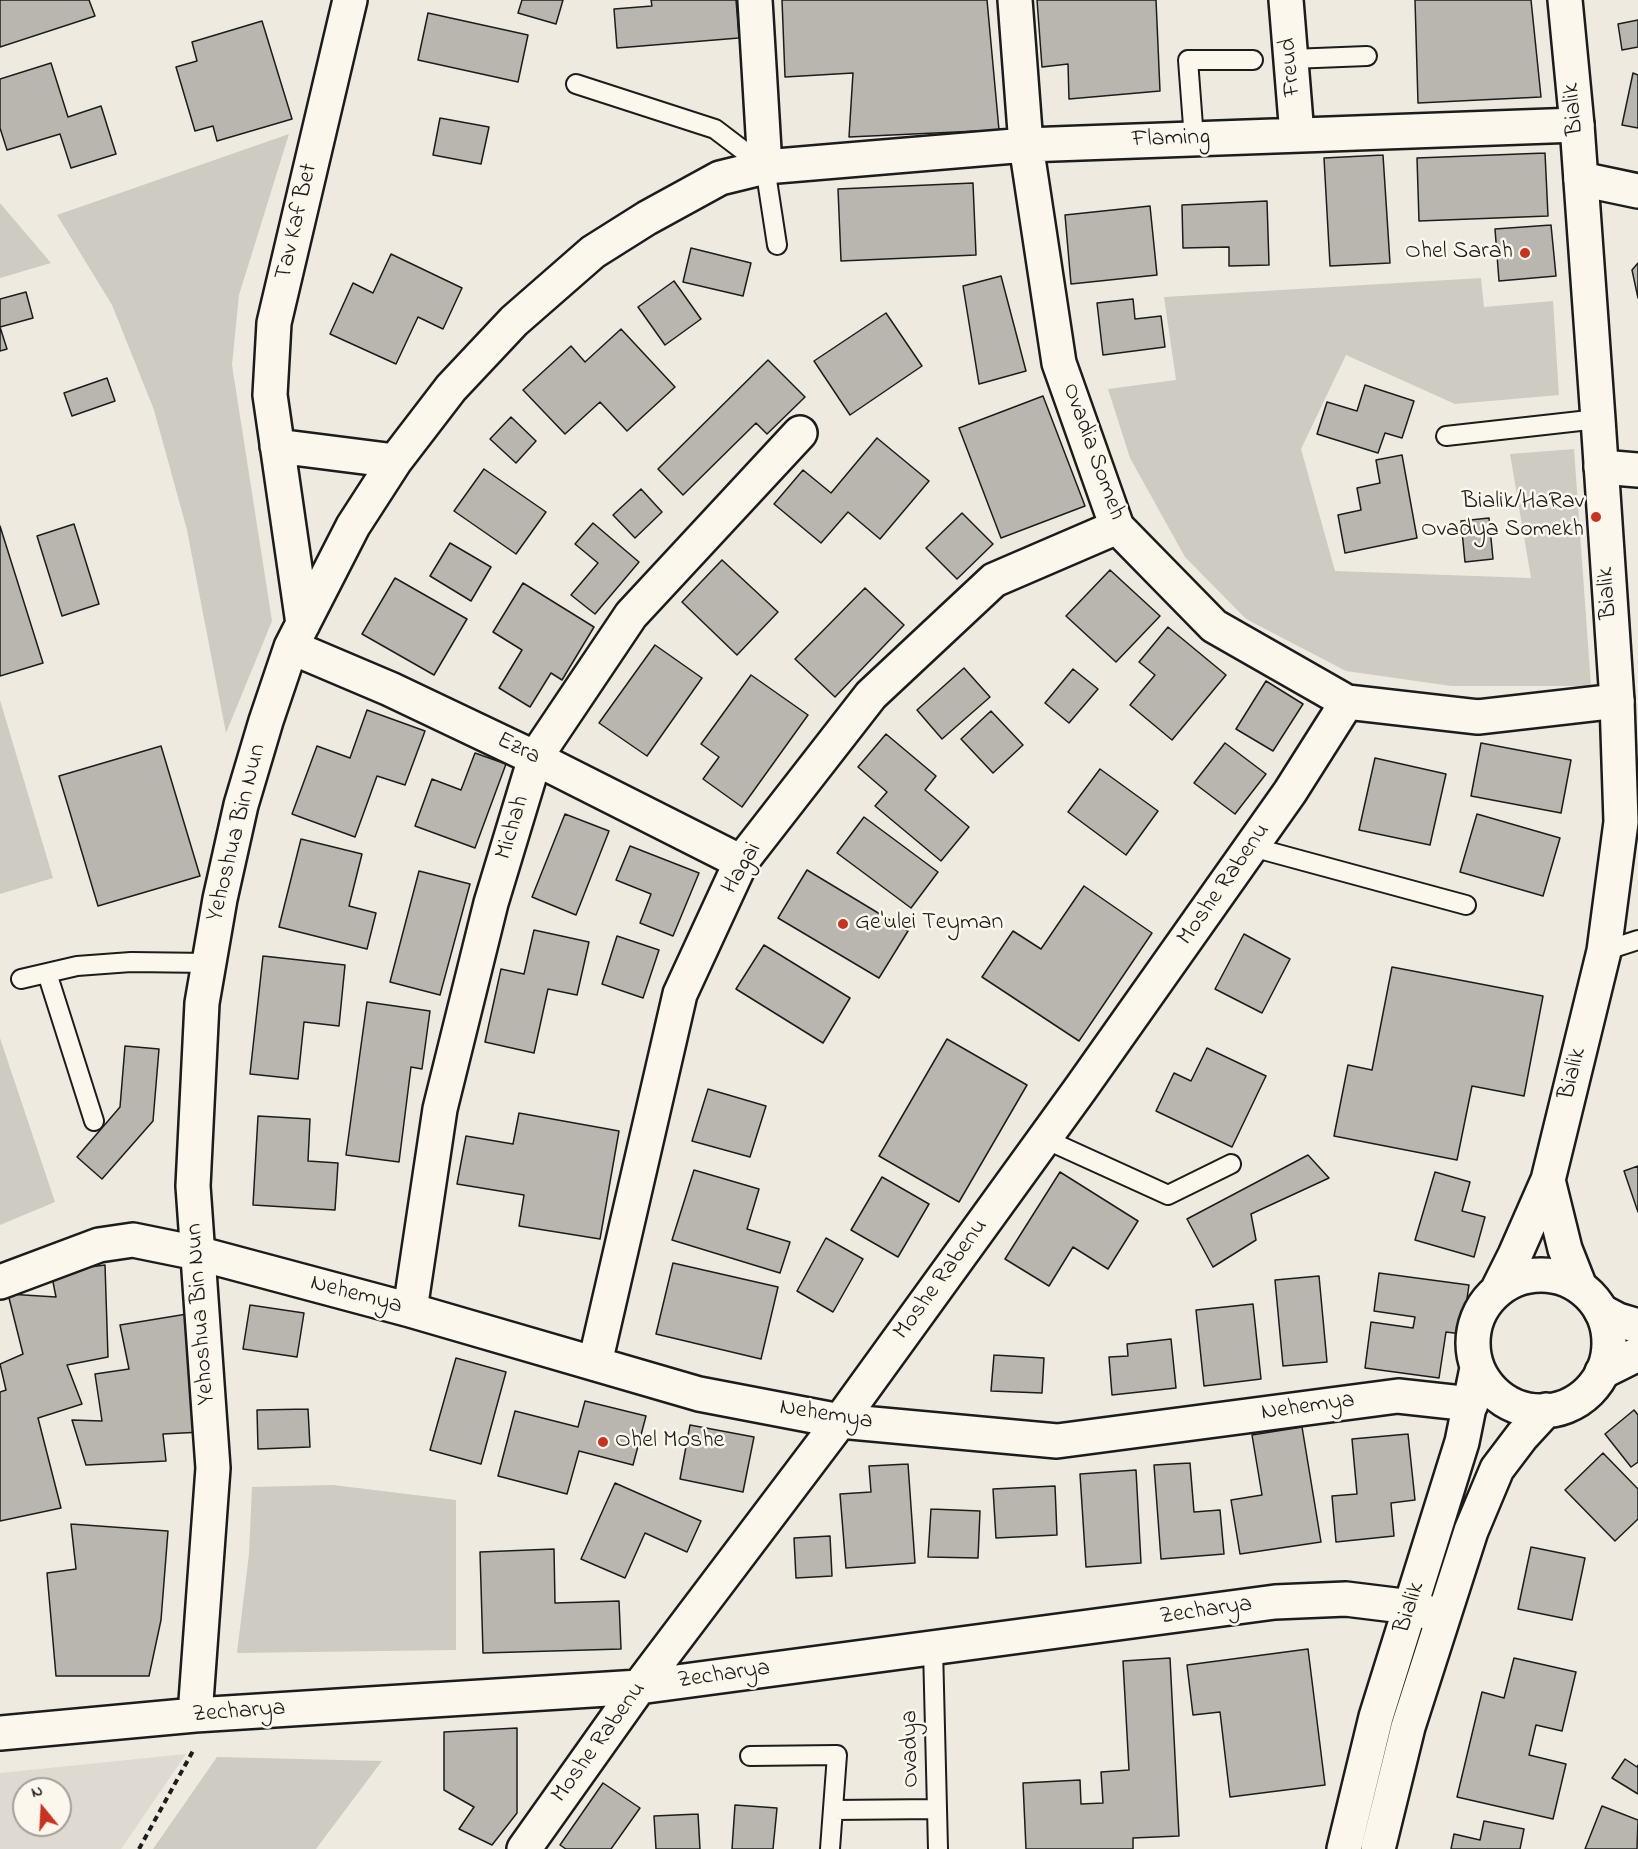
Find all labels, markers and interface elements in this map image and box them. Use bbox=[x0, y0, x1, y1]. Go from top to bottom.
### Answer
street label: Freud bbox=[1275, 36, 1309, 98]
street label: Bialik bbox=[1558, 82, 1592, 136]
street label: Flaming bbox=[1131, 124, 1211, 156]
street label: Tav Kaf Bet bbox=[271, 161, 325, 283]
place label: Ohel Sarah bbox=[1405, 239, 1513, 267]
marker: Ohel Sarah bbox=[1518, 246, 1532, 260]
street label: Ovadia Someh bbox=[1054, 380, 1130, 524]
place label: Bialik/HaRav Ovadya Somekh bbox=[1421, 489, 1584, 545]
marker: Bialik/HaRav Ovadya Somekh bbox=[1589, 510, 1603, 524]
street label: Bialik bbox=[1593, 566, 1625, 620]
street label: Ezra bbox=[491, 727, 545, 773]
street label: Yehoshua Bin Nun bbox=[202, 741, 274, 925]
street label: Michah bbox=[491, 793, 537, 863]
street label: Moshe Rabenu bbox=[1172, 818, 1278, 952]
street label: Hagai bbox=[717, 838, 769, 900]
place label: Ge'ulei Teyman bbox=[855, 910, 1003, 938]
marker: Ge'ulei Teyman bbox=[836, 917, 850, 931]
street label: Bialik bbox=[1554, 1045, 1594, 1103]
street label: Moshe Rabenu bbox=[888, 1214, 996, 1346]
street label: Yehoshua Bin Nun bbox=[181, 1222, 223, 1406]
street label: Nehemya bbox=[307, 1270, 405, 1322]
street label: Nehemya bbox=[1259, 1387, 1357, 1429]
street label: Nehemya bbox=[777, 1394, 875, 1438]
place label: Ohel Moshe bbox=[615, 1428, 724, 1456]
marker: Ohel Moshe bbox=[596, 1435, 610, 1449]
street label: Bialik bbox=[1389, 1579, 1433, 1637]
street label: Zecharya bbox=[1158, 1591, 1254, 1633]
street label: Zecharya bbox=[676, 1655, 772, 1697]
street label: Moshe Rabenu bbox=[546, 1677, 654, 1809]
street label: Zecharya bbox=[192, 1695, 286, 1731]
street label: Ovadya bbox=[897, 1710, 927, 1788]
north arrow bbox=[12, 1777, 72, 1837]
text: N bbox=[28, 1779, 46, 1805]

